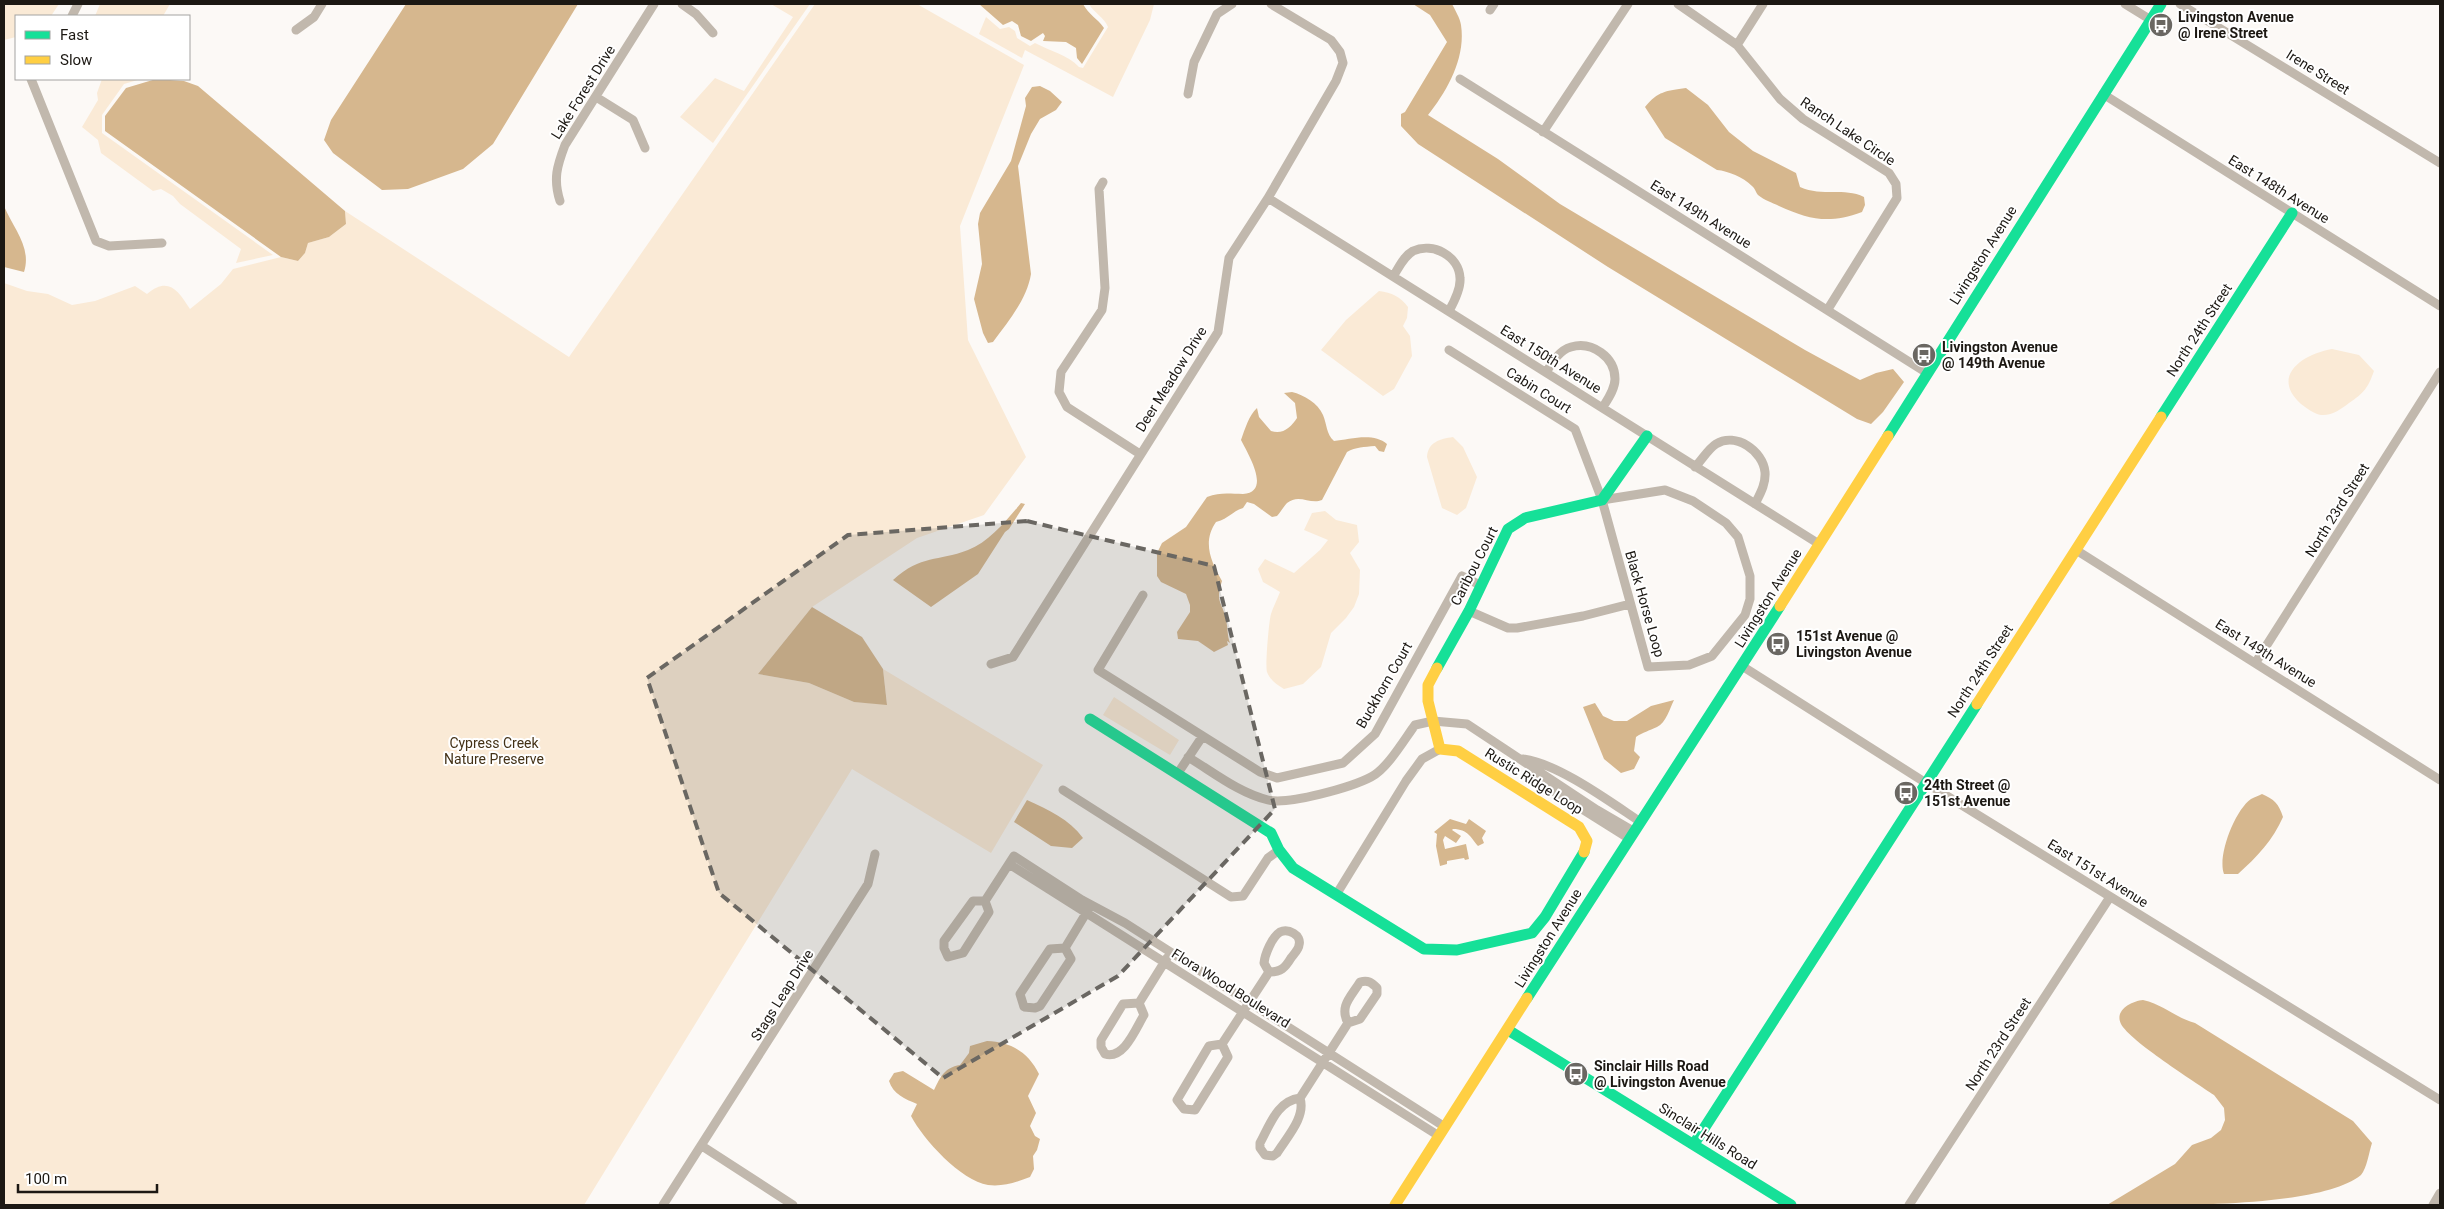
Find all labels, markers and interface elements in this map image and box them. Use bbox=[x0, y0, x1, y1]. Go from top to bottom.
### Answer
place label: Livingston Avenue @ Irene Street bbox=[2178, 9, 2294, 41]
bus stop icon: Livingston Avenue @ Irene Street bbox=[2148, 12, 2174, 38]
legend bbox=[15, 15, 190, 80]
text: Fast bbox=[60, 26, 89, 44]
street label: Lake Forest Drive bbox=[548, 42, 618, 142]
street label: Irene Street bbox=[2283, 46, 2353, 98]
text: Slow bbox=[60, 51, 92, 69]
street label: Ranch Lake Circle bbox=[1798, 93, 1898, 169]
street label: East 148th Avenue bbox=[2226, 151, 2332, 227]
street label: East 149th Avenue bbox=[1648, 176, 1754, 252]
street label: Livingston Avenue bbox=[1946, 203, 2020, 307]
street label: North 24th Street bbox=[2163, 280, 2235, 379]
street label: East 150th Avenue bbox=[1498, 321, 1604, 397]
street label: Deer Meadow Drive bbox=[1132, 324, 1210, 434]
place label: Livingston Avenue @ 149th Avenue bbox=[1942, 339, 2058, 371]
bus stop icon: Livingston Avenue @ 149th Avenue bbox=[1911, 342, 1937, 368]
street label: Cabin Court bbox=[1504, 364, 1575, 417]
street label: North 23rd Street bbox=[2302, 460, 2372, 560]
street label: Caribou Court bbox=[1447, 524, 1501, 608]
street label: Livingston Avenue bbox=[1731, 546, 1805, 650]
street label: Black Horse Loop bbox=[1622, 549, 1668, 659]
street label: East 149th Avenue bbox=[2213, 615, 2319, 691]
street label: North 24th Street bbox=[1944, 621, 2016, 720]
place label: 151st Avenue @ Livingston Avenue bbox=[1796, 628, 1912, 660]
bus stop icon: 151st Avenue @ Livingston Avenue bbox=[1765, 631, 1791, 657]
street label: Buckhorn Court bbox=[1353, 639, 1415, 731]
park label: Cypress Creek Nature Preserve bbox=[444, 735, 544, 767]
street label: Rustic Ridge Loop bbox=[1482, 744, 1586, 818]
place label: 24th Street @ 151st Avenue bbox=[1924, 777, 2011, 809]
bus stop icon: 24th Street @ 151st Avenue bbox=[1893, 780, 1919, 806]
street label: East 151st Avenue bbox=[2045, 836, 2151, 910]
street label: Livingston Avenue bbox=[1511, 886, 1585, 990]
street label: Flora Wood Boulevard bbox=[1169, 945, 1293, 1031]
street label: Stags Leap Drive bbox=[748, 946, 816, 1044]
street label: North 23rd Street bbox=[1962, 994, 2034, 1093]
place label: Sinclair Hills Road @ Livingston Avenue bbox=[1594, 1058, 1726, 1090]
bus stop icon: Sinclair Hills Road @ Livingston Avenue bbox=[1563, 1061, 1589, 1087]
street label: Sinclair Hills Road bbox=[1656, 1099, 1760, 1173]
scale bar bbox=[18, 1162, 156, 1194]
text: 100 m bbox=[25, 1170, 67, 1188]

